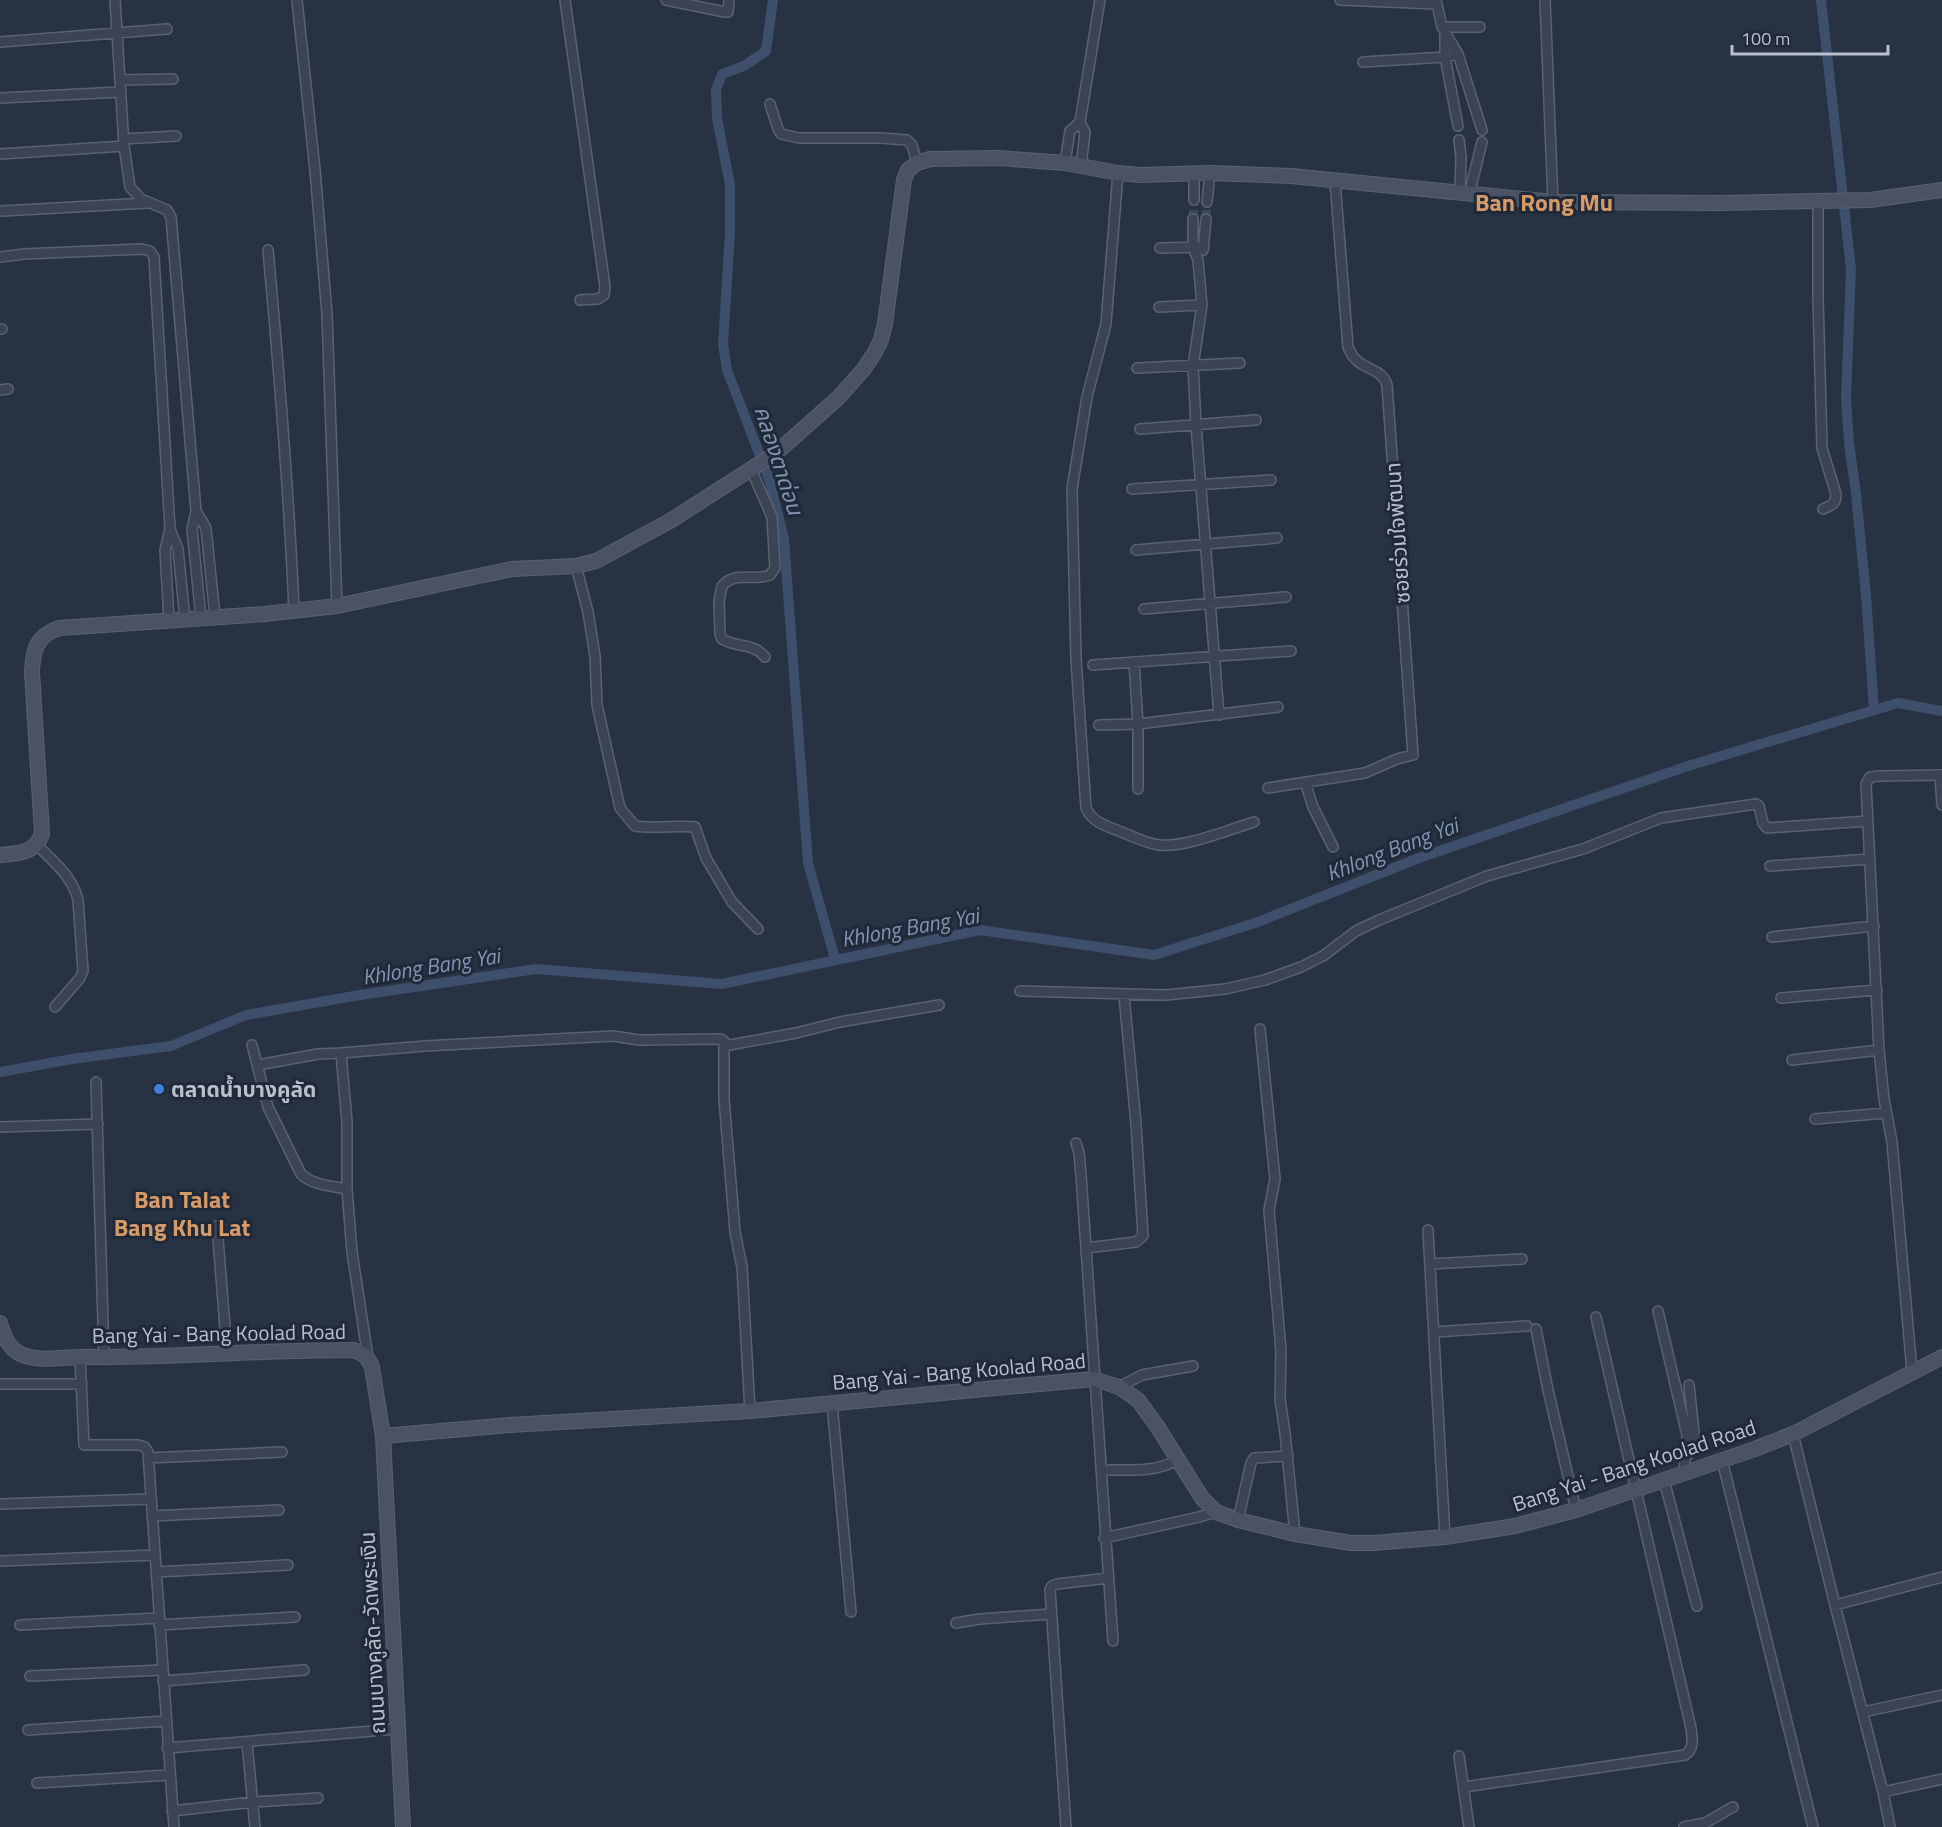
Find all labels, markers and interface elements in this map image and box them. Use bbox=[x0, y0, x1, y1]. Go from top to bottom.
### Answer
scale bar bbox=[1732, 18, 1888, 56]
text: 100 m bbox=[1741, 25, 1790, 52]
district label: Ban Rong Mu bbox=[1475, 184, 1613, 220]
water label: คลองตาด่อน bbox=[745, 401, 813, 520]
street label: ซอยร่วมใจพัฒนา bbox=[1376, 461, 1418, 605]
water label: Khlong Bang Yai bbox=[1321, 807, 1465, 890]
water label: Khlong Bang Yai bbox=[839, 898, 984, 956]
water label: Khlong Bang Yai bbox=[360, 938, 505, 994]
place label: ตลาดน้ำบางคูลัด bbox=[171, 1073, 316, 1105]
marker: ตลาดน้ำบางคูลัด bbox=[152, 1082, 166, 1096]
district label: Ban Talat Bang Khu Lat bbox=[114, 1181, 251, 1245]
street label: Bang Yai - Bang Koolad Road bbox=[92, 1315, 346, 1351]
street label: Bang Yai - Bang Koolad Road bbox=[831, 1344, 1087, 1398]
street label: Bang Yai - Bang Koolad Road bbox=[1508, 1411, 1760, 1519]
street label: ถนนบางคูลัด-วัดพระเงิน bbox=[351, 1531, 393, 1735]

